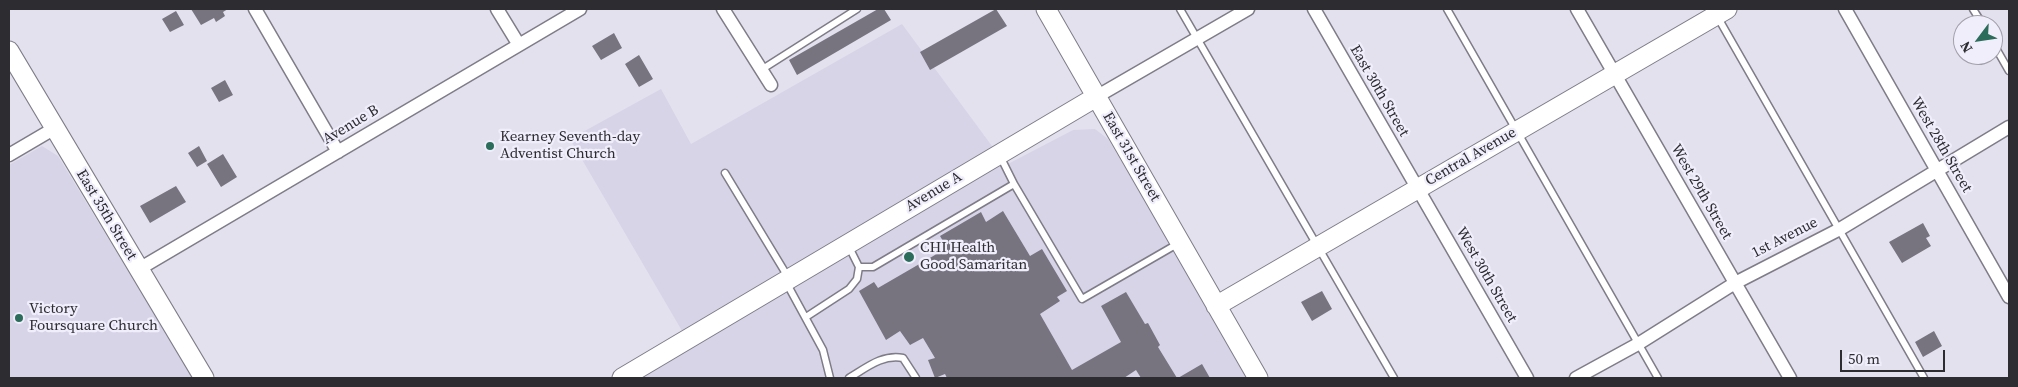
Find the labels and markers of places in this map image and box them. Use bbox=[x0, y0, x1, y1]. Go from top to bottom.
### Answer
place label: Kearney Seventh-day Adventist Church bbox=[500, 128, 640, 163]
marker: Kearney Seventh-day Adventist Church bbox=[484, 140, 496, 152]
place label: CHI Health Good Samaritan bbox=[920, 239, 1027, 274]
marker: CHI Health Good Samaritan bbox=[902, 250, 916, 264]
place label: Victory Foursquare Church bbox=[29, 300, 158, 335]
marker: Victory Foursquare Church bbox=[13, 312, 25, 324]

